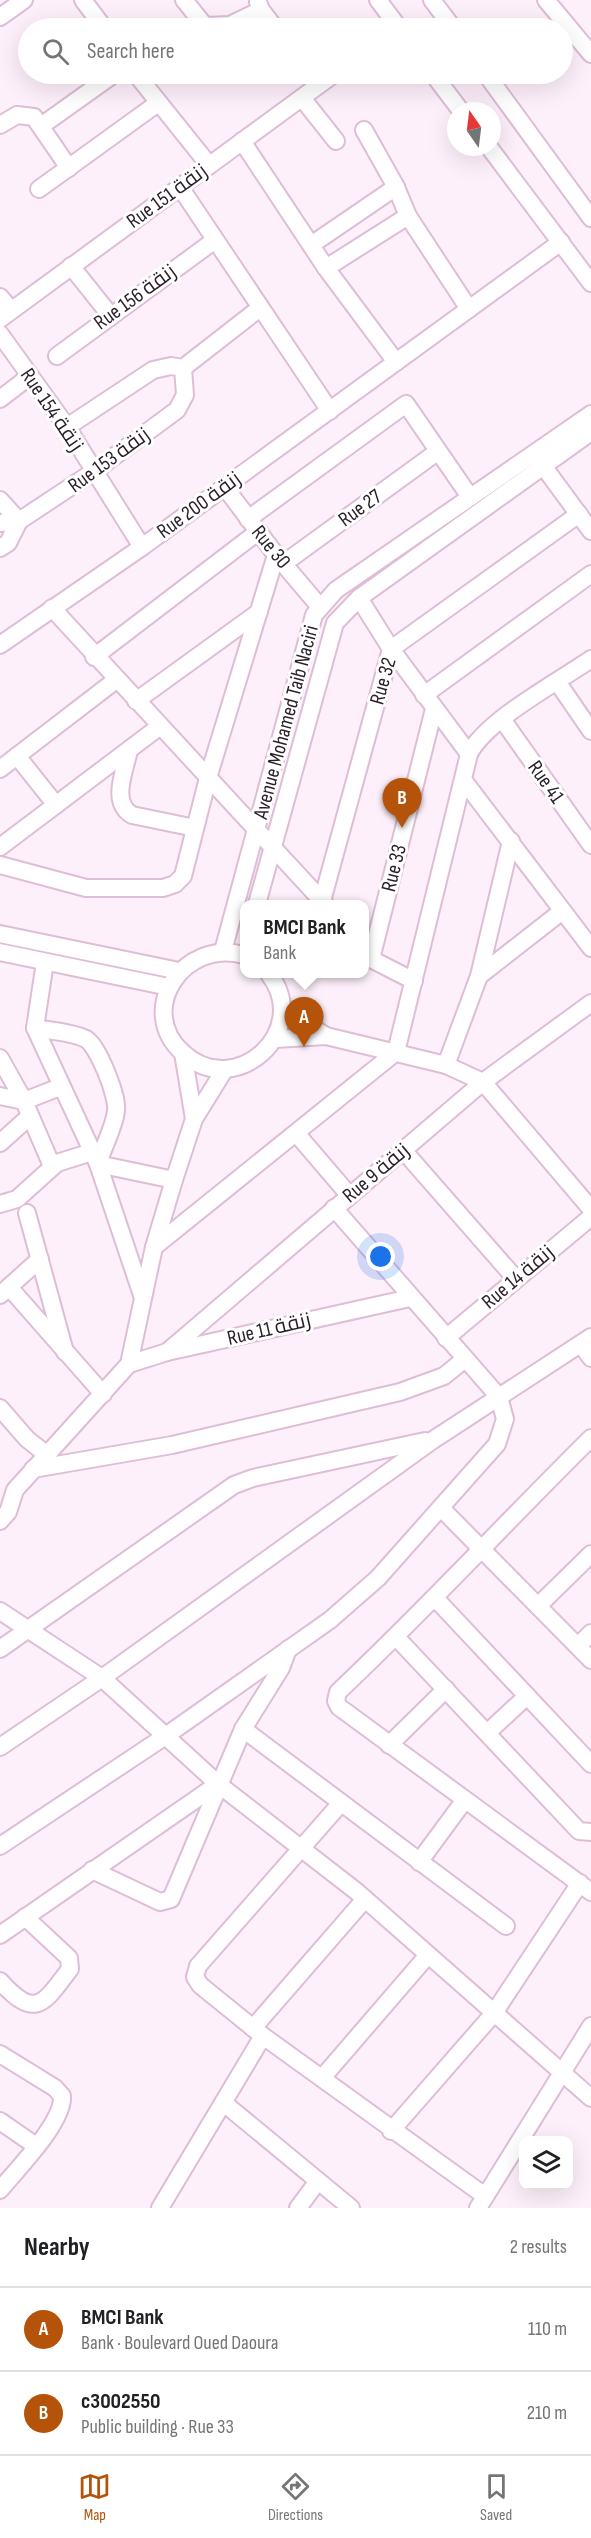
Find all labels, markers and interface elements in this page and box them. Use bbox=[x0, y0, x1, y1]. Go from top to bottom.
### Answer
search box bbox=[18, 18, 573, 84]
icon: search bbox=[39, 35, 72, 68]
text: Search here bbox=[87, 38, 174, 65]
north arrow bbox=[447, 102, 501, 156]
street label: Rue 151 زنقة bbox=[122, 158, 212, 234]
street label: Rue 156 زنقة bbox=[89, 259, 181, 335]
street label: Rue 154 زنقة bbox=[15, 364, 89, 456]
street label: Rue 153 زنقة bbox=[63, 422, 155, 498]
street label: Rue 200 زنقة bbox=[152, 466, 246, 544]
street label: Rue 27 bbox=[334, 484, 387, 532]
street label: Rue 30 bbox=[246, 520, 296, 574]
street label: Avenue Mohamed Taib Naciri bbox=[248, 623, 324, 822]
street label: Rue 32 bbox=[364, 655, 402, 707]
street label: Rue 41 bbox=[522, 756, 570, 809]
pin: B bbox=[382, 778, 422, 828]
street label: Rue 33 bbox=[376, 842, 412, 894]
popup bbox=[240, 900, 369, 978]
text: BMCI Bank bbox=[263, 914, 346, 941]
text: Bank bbox=[263, 941, 296, 965]
pin: A bbox=[284, 998, 324, 1047]
street label: Rue 9 زنقة bbox=[337, 1138, 415, 1208]
street label: Rue 14 زنقة bbox=[477, 1240, 559, 1314]
your location bbox=[366, 1242, 395, 1271]
street label: Rue 11 زنقة bbox=[225, 1307, 313, 1351]
map controls bbox=[519, 2136, 573, 2190]
button: layers bbox=[519, 2136, 573, 2190]
text: Nearby bbox=[24, 2232, 90, 2263]
text: 2 results bbox=[510, 2235, 567, 2259]
text: BMCI Bank bbox=[81, 2304, 164, 2331]
text: A bbox=[39, 2317, 48, 2341]
text: 110 m bbox=[528, 2317, 567, 2341]
text: Bank · Boulevard Oued Daoura bbox=[81, 2331, 278, 2355]
text: c3002550 bbox=[81, 2388, 161, 2415]
text: B bbox=[39, 2401, 48, 2425]
text: 210 m bbox=[527, 2401, 567, 2425]
text: Public building · Rue 33 bbox=[81, 2415, 234, 2439]
tab: Map bbox=[78, 2470, 111, 2525]
tab: Directions bbox=[268, 2470, 323, 2525]
tab: Saved bbox=[480, 2470, 513, 2525]

